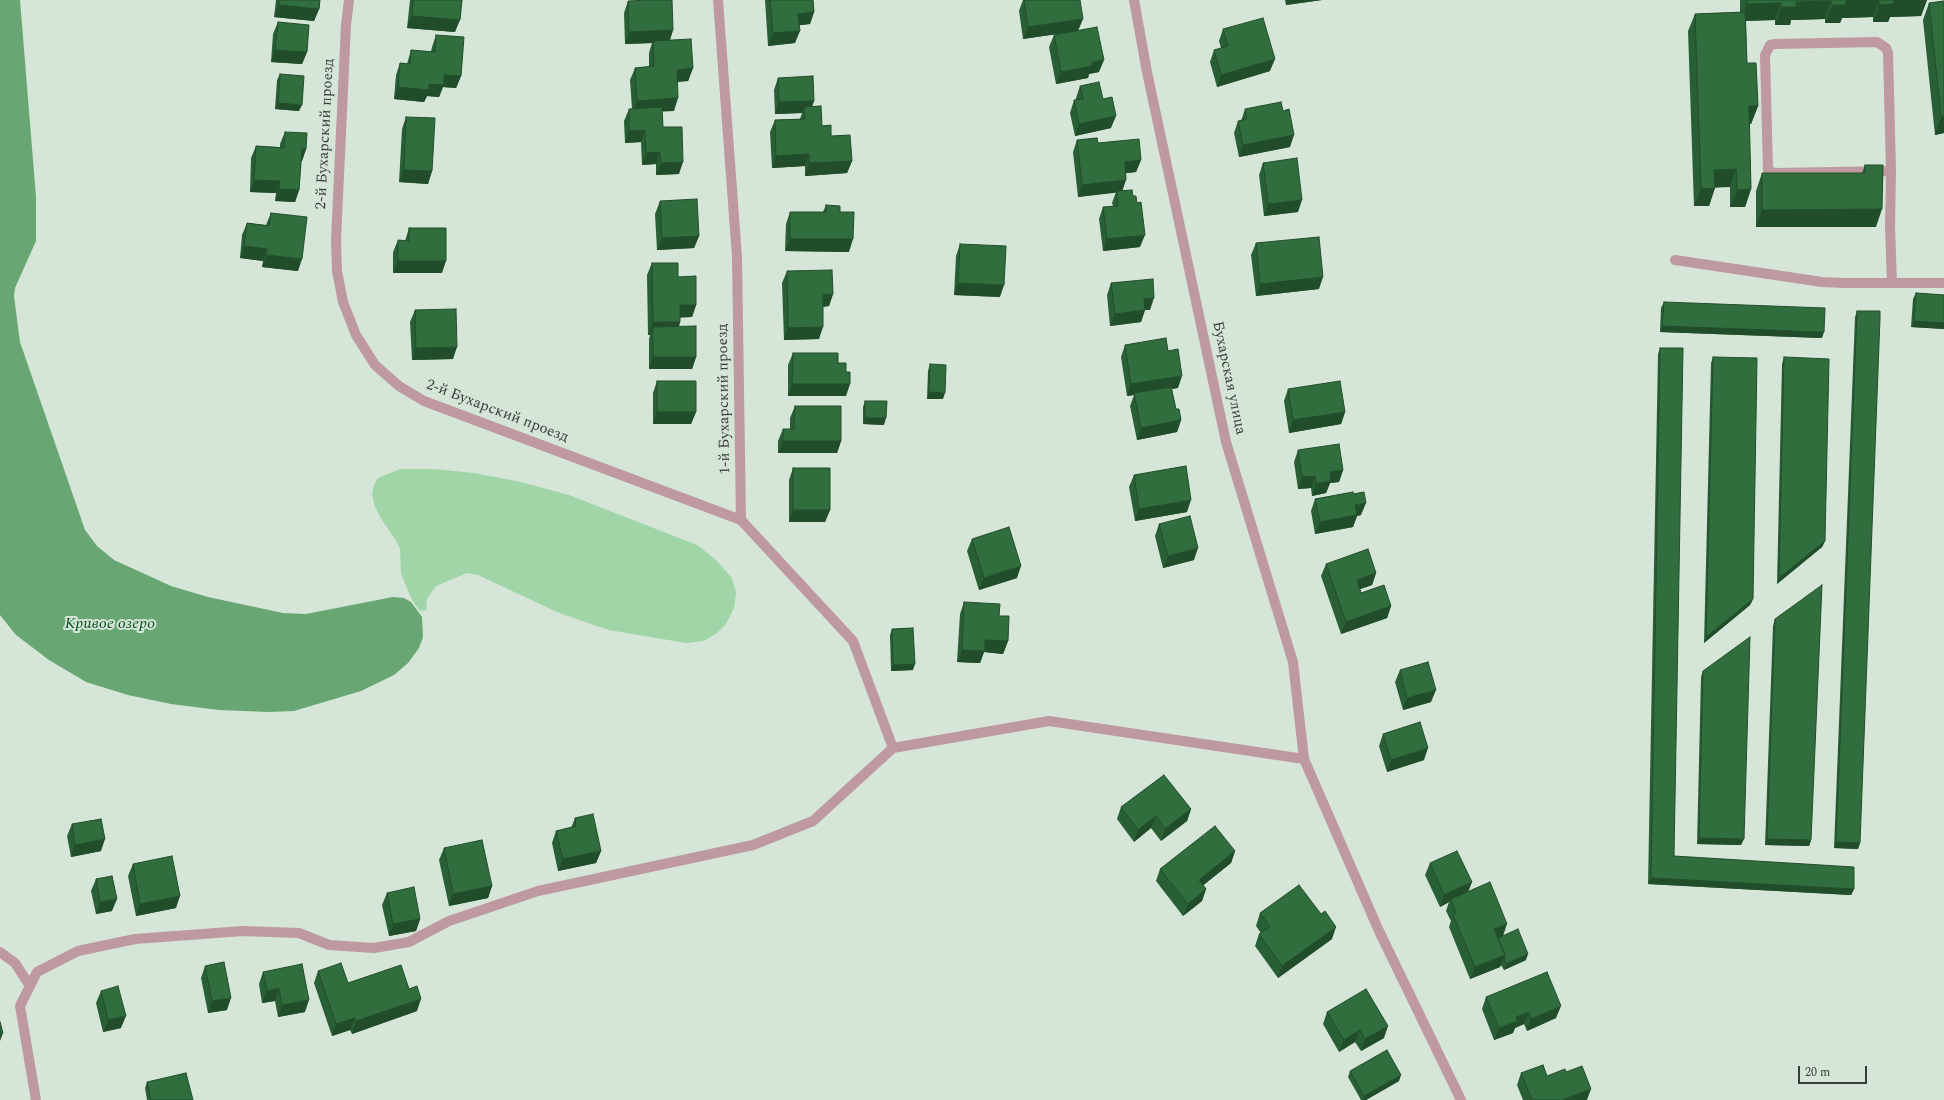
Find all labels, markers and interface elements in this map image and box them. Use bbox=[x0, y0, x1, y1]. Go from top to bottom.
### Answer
street label: 2-й Бухарский проезд bbox=[313, 58, 339, 210]
street label: Бухарская улица bbox=[1207, 320, 1249, 436]
street label: 1-й Бухарский проезд bbox=[715, 323, 735, 475]
street label: 2-й Бухарский проезд bbox=[423, 376, 571, 448]
water label: Кривое озеро bbox=[65, 615, 155, 635]
scale bar bbox=[1800, 1058, 1869, 1084]
text: 20 m bbox=[1805, 1063, 1830, 1082]

